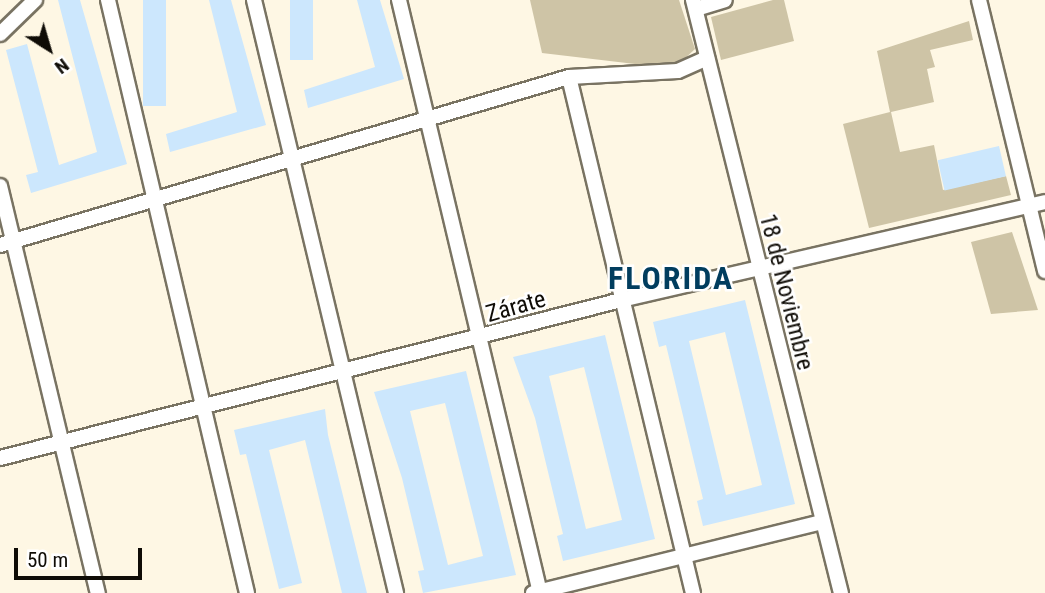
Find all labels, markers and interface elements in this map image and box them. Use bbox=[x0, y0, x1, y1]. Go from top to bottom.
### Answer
north arrow bbox=[14, 14, 84, 84]
text: N bbox=[50, 53, 74, 79]
street label: 18 de Noviembre bbox=[753, 211, 819, 373]
district label: FLORIDA bbox=[609, 259, 733, 297]
street label: Zárate bbox=[483, 285, 549, 329]
scale bar bbox=[18, 534, 145, 578]
text: 50 m bbox=[27, 548, 68, 572]

